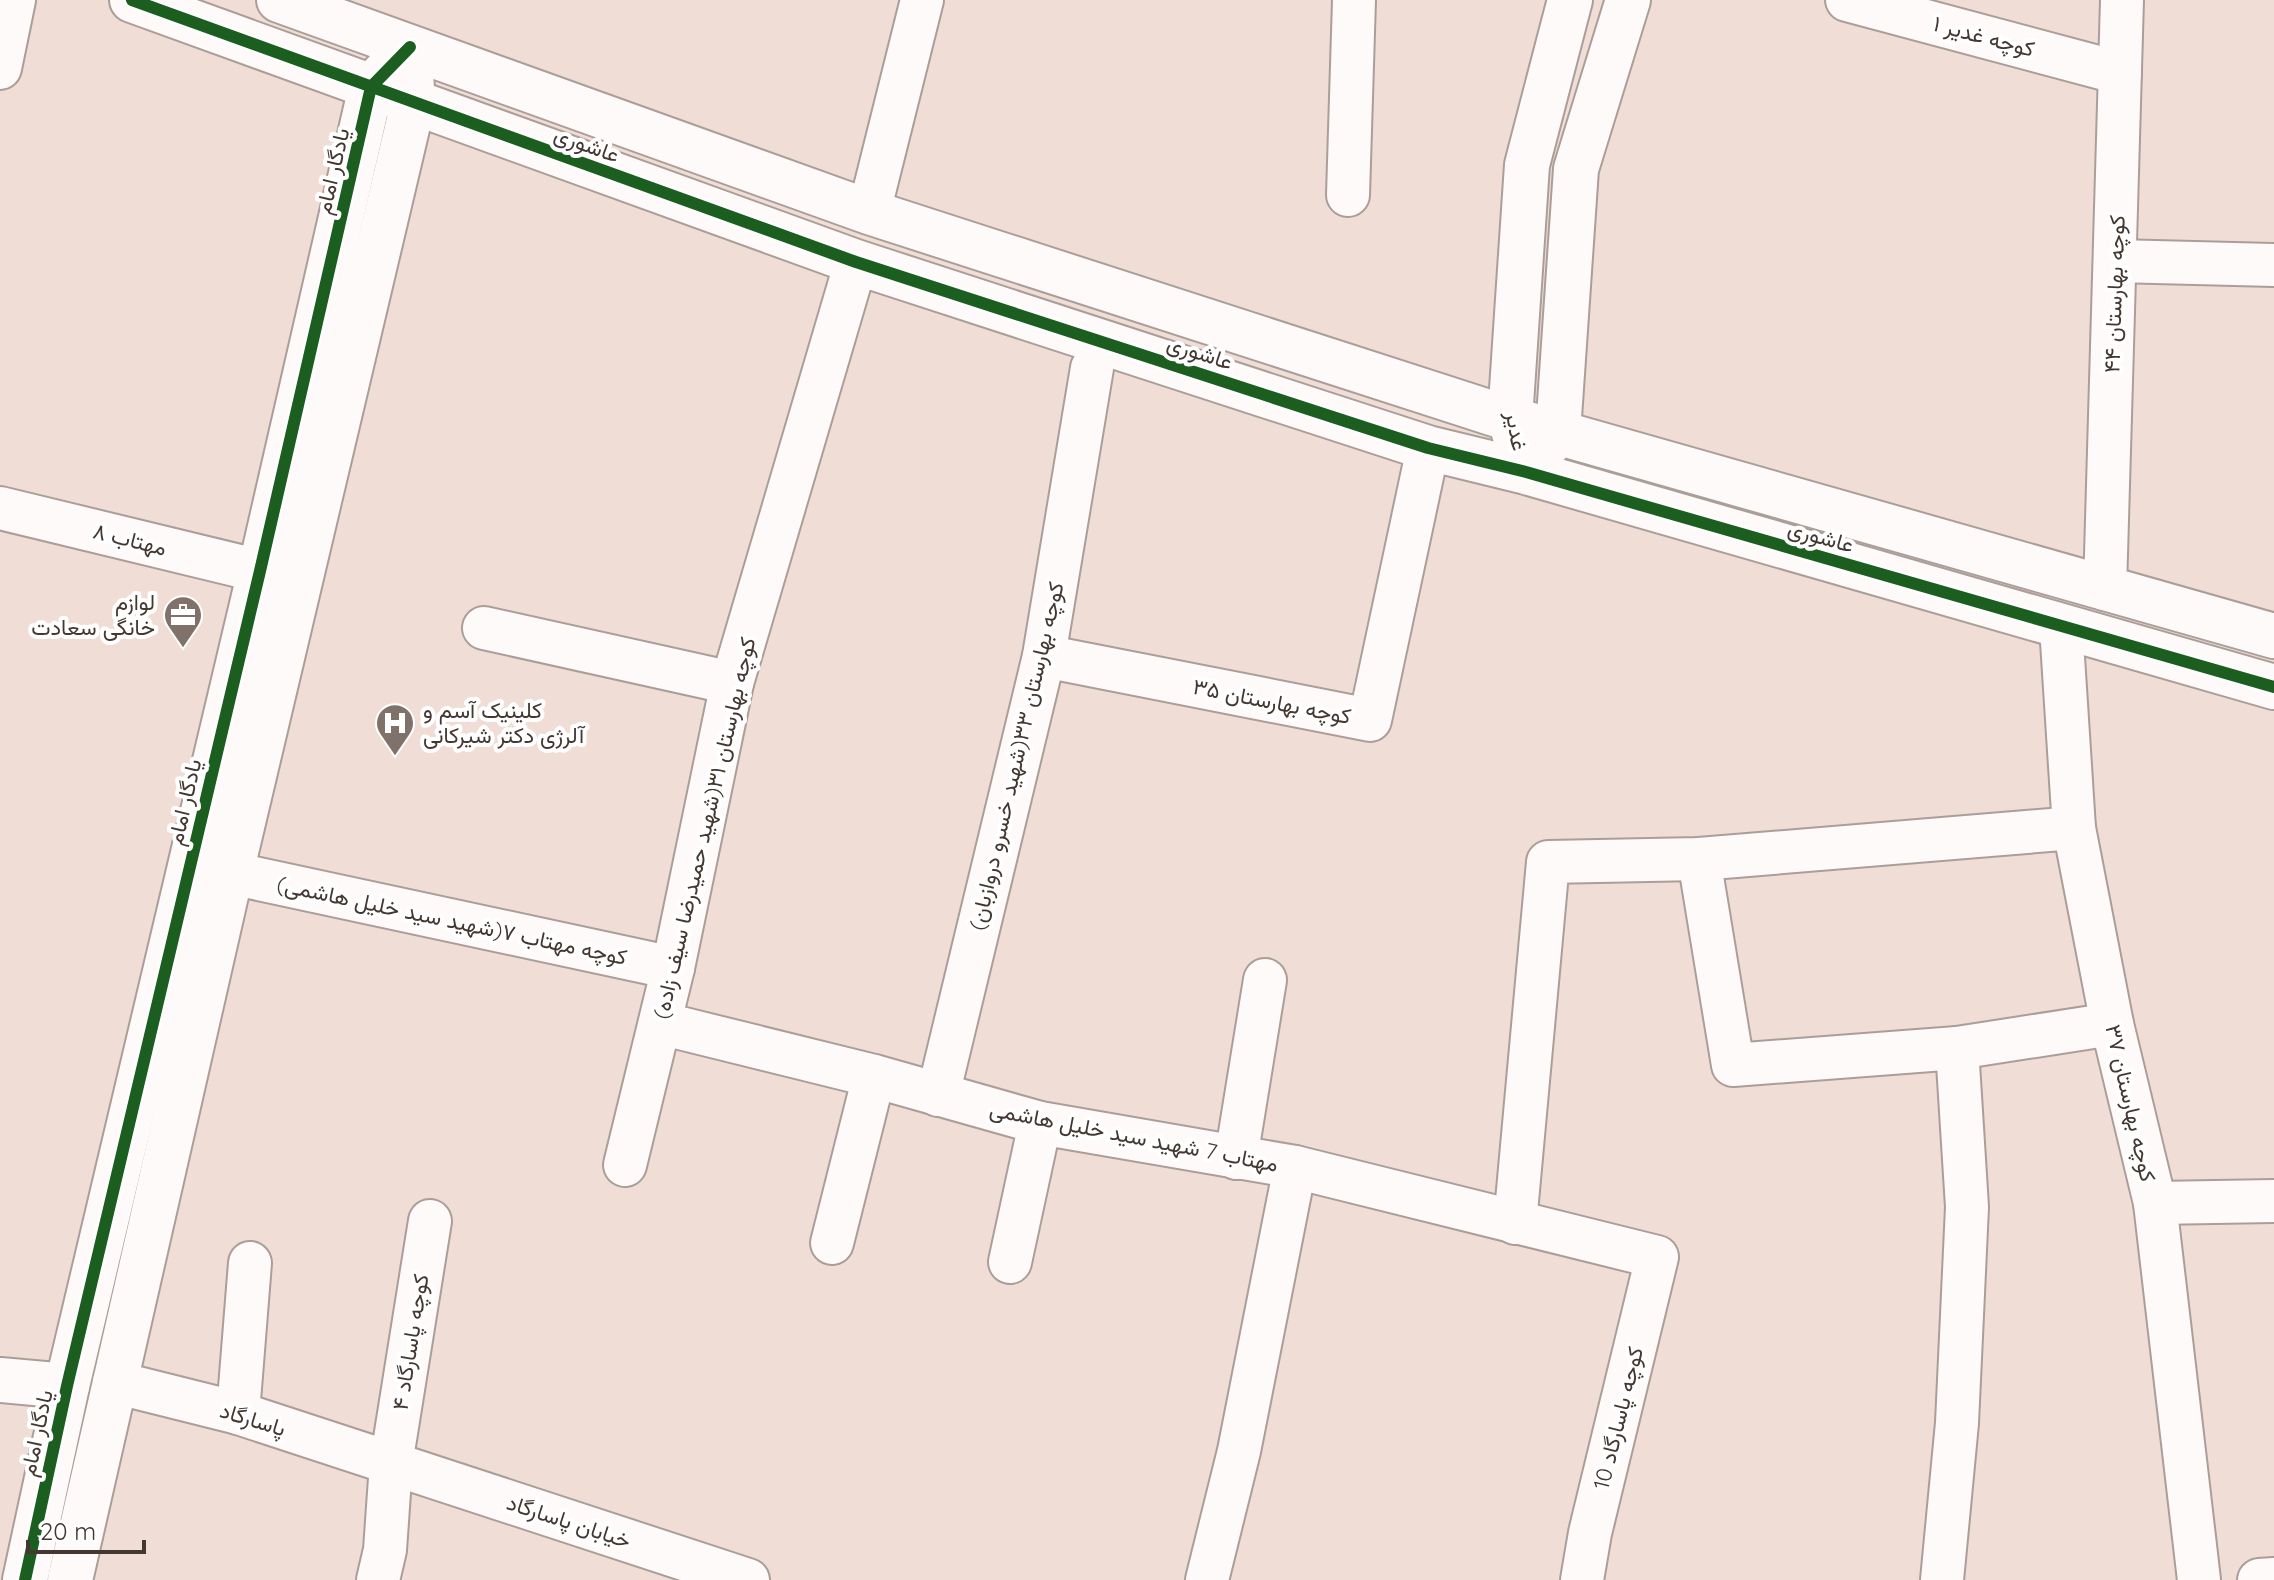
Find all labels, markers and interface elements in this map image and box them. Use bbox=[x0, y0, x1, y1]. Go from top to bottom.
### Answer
street label: کوچه غدیر ۱ bbox=[1930, 9, 2038, 64]
street label: عاشوری bbox=[551, 119, 623, 169]
street label: یادگار امام bbox=[309, 125, 356, 217]
street label: کوچه بهارستان ۴۴ bbox=[2097, 214, 2132, 374]
street label: عاشوری bbox=[1164, 328, 1236, 376]
street label: غدیر bbox=[1500, 408, 1534, 453]
street label: عاشوری bbox=[1785, 513, 1857, 559]
street label: مهتاب ۸ bbox=[90, 516, 170, 562]
street label: کوچه بهارستان ۳۳(شهید خسرو دروازبان) bbox=[962, 579, 1071, 933]
place label: لوازم خانگی سعادت bbox=[31, 588, 155, 641]
office icon: لوازم خانگی سعادت bbox=[162, 594, 204, 649]
street label: کوچه بهارستان ۳۱(شهید حمیدرضا سیف زاده) bbox=[646, 634, 763, 1022]
street label: کوچه بهارستان ۳۵ bbox=[1190, 672, 1354, 731]
place label: کلینیک آسم و آلرژی دکتر شیرکانی bbox=[423, 696, 586, 749]
hospital icon: کلینیک آسم و آلرژی دکتر شیرکانی bbox=[374, 702, 416, 757]
street label: یادگار امام bbox=[161, 756, 208, 848]
street label: کوچه مهتاب ۷(شهید سید خلیل هاشمی) bbox=[274, 869, 630, 972]
street label: کوچه بهارستان ۳۷ bbox=[2098, 1022, 2163, 1185]
street label: مهتاب 7 شهید سید خلیل هاشمی bbox=[987, 1094, 1281, 1178]
street label: کوچه پاسارگاد ۴ bbox=[385, 1272, 436, 1412]
street label: کوچه پاسارگاد 10 bbox=[1587, 1343, 1650, 1493]
street label: یادگار امام bbox=[13, 1387, 60, 1479]
street label: پاسارگاد bbox=[216, 1396, 289, 1443]
street label: خیابان پاسارگاد bbox=[503, 1488, 635, 1555]
scale bar bbox=[28, 1504, 144, 1554]
text: 20 m bbox=[40, 1516, 96, 1546]

